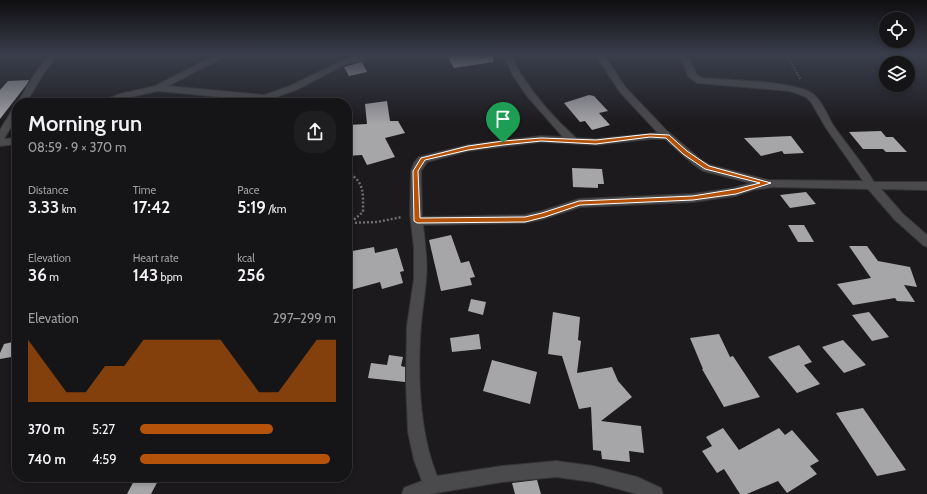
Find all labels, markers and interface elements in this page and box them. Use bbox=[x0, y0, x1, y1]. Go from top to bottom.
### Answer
map controls bbox=[879, 12, 915, 92]
button: locate bbox=[879, 12, 915, 48]
button: layers bbox=[879, 56, 915, 92]
pin bbox=[486, 102, 520, 143]
icon: arrive bbox=[492, 108, 514, 130]
text: Morning run bbox=[28, 110, 142, 137]
button: share bbox=[294, 111, 336, 153]
text: 08:59 · 9 × 370 m bbox=[28, 139, 126, 155]
text: Distance bbox=[28, 183, 69, 197]
text: Time bbox=[133, 183, 156, 197]
text: Pace bbox=[237, 183, 259, 197]
text: 3.33 bbox=[28, 197, 59, 217]
text: 17:42 bbox=[133, 197, 170, 217]
text: 5:19 bbox=[237, 197, 266, 217]
text: km bbox=[59, 202, 76, 216]
text: /km bbox=[266, 202, 286, 216]
text: Elevation bbox=[28, 251, 71, 265]
text: Heart rate bbox=[133, 251, 179, 265]
text: kcal bbox=[237, 251, 255, 265]
text: 36 bbox=[28, 265, 47, 285]
text: 143 bbox=[133, 265, 158, 285]
text: 256 bbox=[237, 265, 265, 285]
text: m bbox=[47, 270, 59, 284]
text: bpm bbox=[158, 270, 183, 284]
text: Elevation bbox=[28, 310, 79, 326]
text: 297–299 m bbox=[273, 310, 336, 326]
text: 370 m bbox=[28, 421, 65, 437]
text: 5:27 bbox=[92, 421, 115, 437]
text: 740 m bbox=[28, 451, 66, 467]
text: 4:59 bbox=[92, 451, 117, 467]

